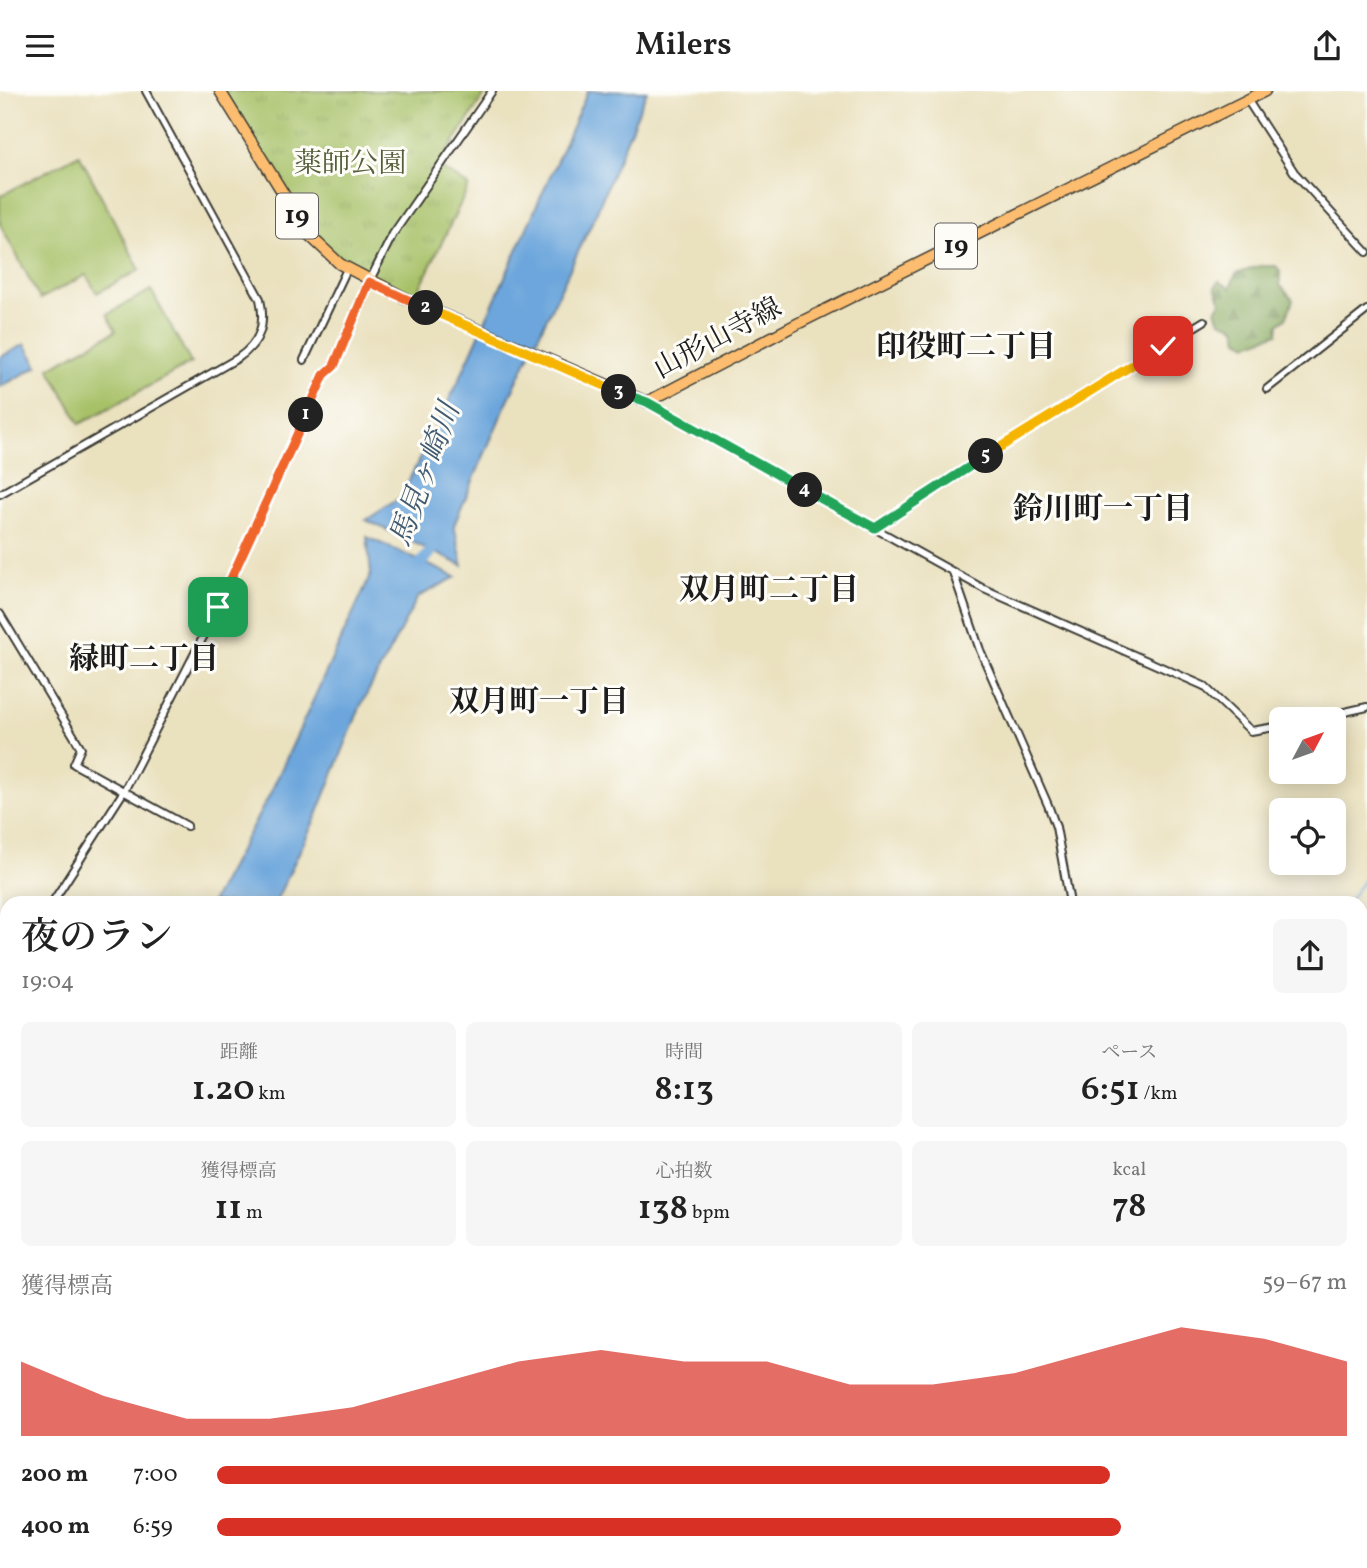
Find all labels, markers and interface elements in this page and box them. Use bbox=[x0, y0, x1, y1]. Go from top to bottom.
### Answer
text: Milers bbox=[635, 24, 732, 68]
icon: menu bbox=[21, 27, 59, 65]
icon: share bbox=[1308, 27, 1346, 65]
park label: 薬師公園 bbox=[294, 145, 406, 184]
road number: 19 bbox=[276, 193, 318, 239]
road number: 19 bbox=[935, 223, 977, 269]
street label: 山形山寺線 bbox=[647, 289, 789, 389]
pin: 2 bbox=[408, 291, 444, 325]
text: 2 bbox=[421, 294, 430, 320]
pin bbox=[1133, 316, 1193, 376]
district label: 印役町二丁目 bbox=[876, 327, 1056, 369]
icon: check bbox=[1144, 327, 1182, 365]
pin: 3 bbox=[602, 375, 636, 409]
text: 3 bbox=[614, 378, 623, 404]
water label: 馬見ヶ崎川 bbox=[381, 395, 472, 553]
pin: 1 bbox=[288, 397, 324, 433]
text: 1 bbox=[302, 401, 309, 427]
pin: 5 bbox=[968, 439, 1004, 473]
text: 5 bbox=[981, 442, 990, 468]
pin: 4 bbox=[788, 473, 822, 507]
text: 4 bbox=[799, 476, 810, 502]
district label: 鈴川町一丁目 bbox=[1013, 489, 1193, 531]
district label: 双月町二丁目 bbox=[679, 570, 859, 612]
pin bbox=[188, 577, 248, 637]
icon: arrive bbox=[199, 588, 237, 626]
district label: 緑町二丁目 bbox=[69, 639, 219, 681]
district label: 双月町一丁目 bbox=[449, 682, 629, 724]
north arrow bbox=[1269, 707, 1346, 784]
map controls bbox=[1269, 707, 1346, 875]
button: locate bbox=[1269, 798, 1346, 875]
text: 夜のラン bbox=[21, 913, 173, 966]
button: share bbox=[1273, 919, 1347, 993]
text: 19:04 bbox=[21, 966, 74, 998]
text: 距離 bbox=[220, 1040, 258, 1066]
text: 時間 bbox=[665, 1040, 703, 1066]
text: ペース bbox=[1101, 1040, 1157, 1066]
text: 1.20 bbox=[192, 1066, 255, 1114]
text: 8:13 bbox=[654, 1066, 714, 1114]
text: 6:51 bbox=[1081, 1066, 1140, 1114]
text: km bbox=[255, 1081, 285, 1107]
text: /km bbox=[1140, 1081, 1178, 1107]
text: kcal bbox=[1112, 1157, 1146, 1183]
text: 獲得標高 bbox=[201, 1159, 277, 1185]
text: 心拍数 bbox=[655, 1159, 713, 1185]
text: 78 bbox=[1112, 1183, 1147, 1231]
text: 11 bbox=[214, 1185, 242, 1233]
text: 138 bbox=[638, 1185, 688, 1233]
text: m bbox=[242, 1200, 263, 1226]
text: bpm bbox=[688, 1200, 730, 1226]
text: 59–67 m bbox=[1262, 1267, 1347, 1299]
text: 獲得標高 bbox=[21, 1271, 113, 1303]
text: 200 m bbox=[21, 1459, 88, 1491]
text: 7:00 bbox=[133, 1459, 178, 1491]
text: 400 m bbox=[21, 1511, 90, 1543]
text: 6:59 bbox=[133, 1511, 173, 1543]

